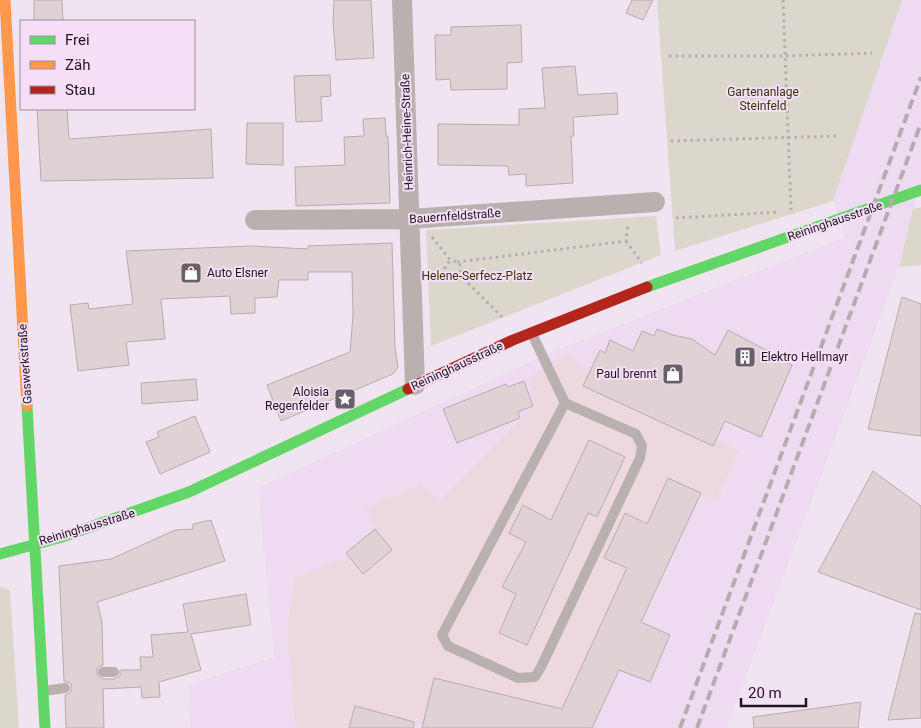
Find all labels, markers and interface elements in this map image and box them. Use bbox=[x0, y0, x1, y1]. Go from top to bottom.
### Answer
legend bbox=[20, 20, 195, 110]
text: Frei bbox=[65, 31, 90, 49]
text: Zäh bbox=[65, 56, 90, 74]
street label: Heinrich-Heine-Straße bbox=[398, 73, 416, 191]
text: Stau bbox=[65, 81, 95, 99]
park label: Gartenanlage Steinfeld bbox=[727, 85, 799, 113]
street label: Reininghausstraße bbox=[786, 198, 884, 244]
street label: Bauernfeldstraße bbox=[409, 206, 501, 226]
shop icon: Auto Elsner bbox=[179, 261, 203, 285]
place label: Auto Elsner bbox=[207, 266, 268, 280]
park label: Helene-Serfecz-Platz bbox=[422, 269, 533, 283]
street label: Gaswerkstraße bbox=[15, 323, 35, 405]
street label: Reininghausstraße bbox=[409, 339, 505, 393]
building icon: Elektro Hellmayr bbox=[733, 345, 757, 369]
place label: Elektro Hellmayr bbox=[761, 350, 848, 364]
shop icon: Paul brennt bbox=[661, 362, 685, 386]
place label: Paul brennt bbox=[596, 367, 657, 381]
place label: Aloisia Regenfelder bbox=[265, 385, 329, 413]
place icon: Aloisia Regenfelder bbox=[333, 387, 357, 411]
street label: Reininghausstraße bbox=[37, 506, 137, 548]
scale bar bbox=[741, 676, 806, 708]
text: 20 m bbox=[748, 684, 782, 702]

